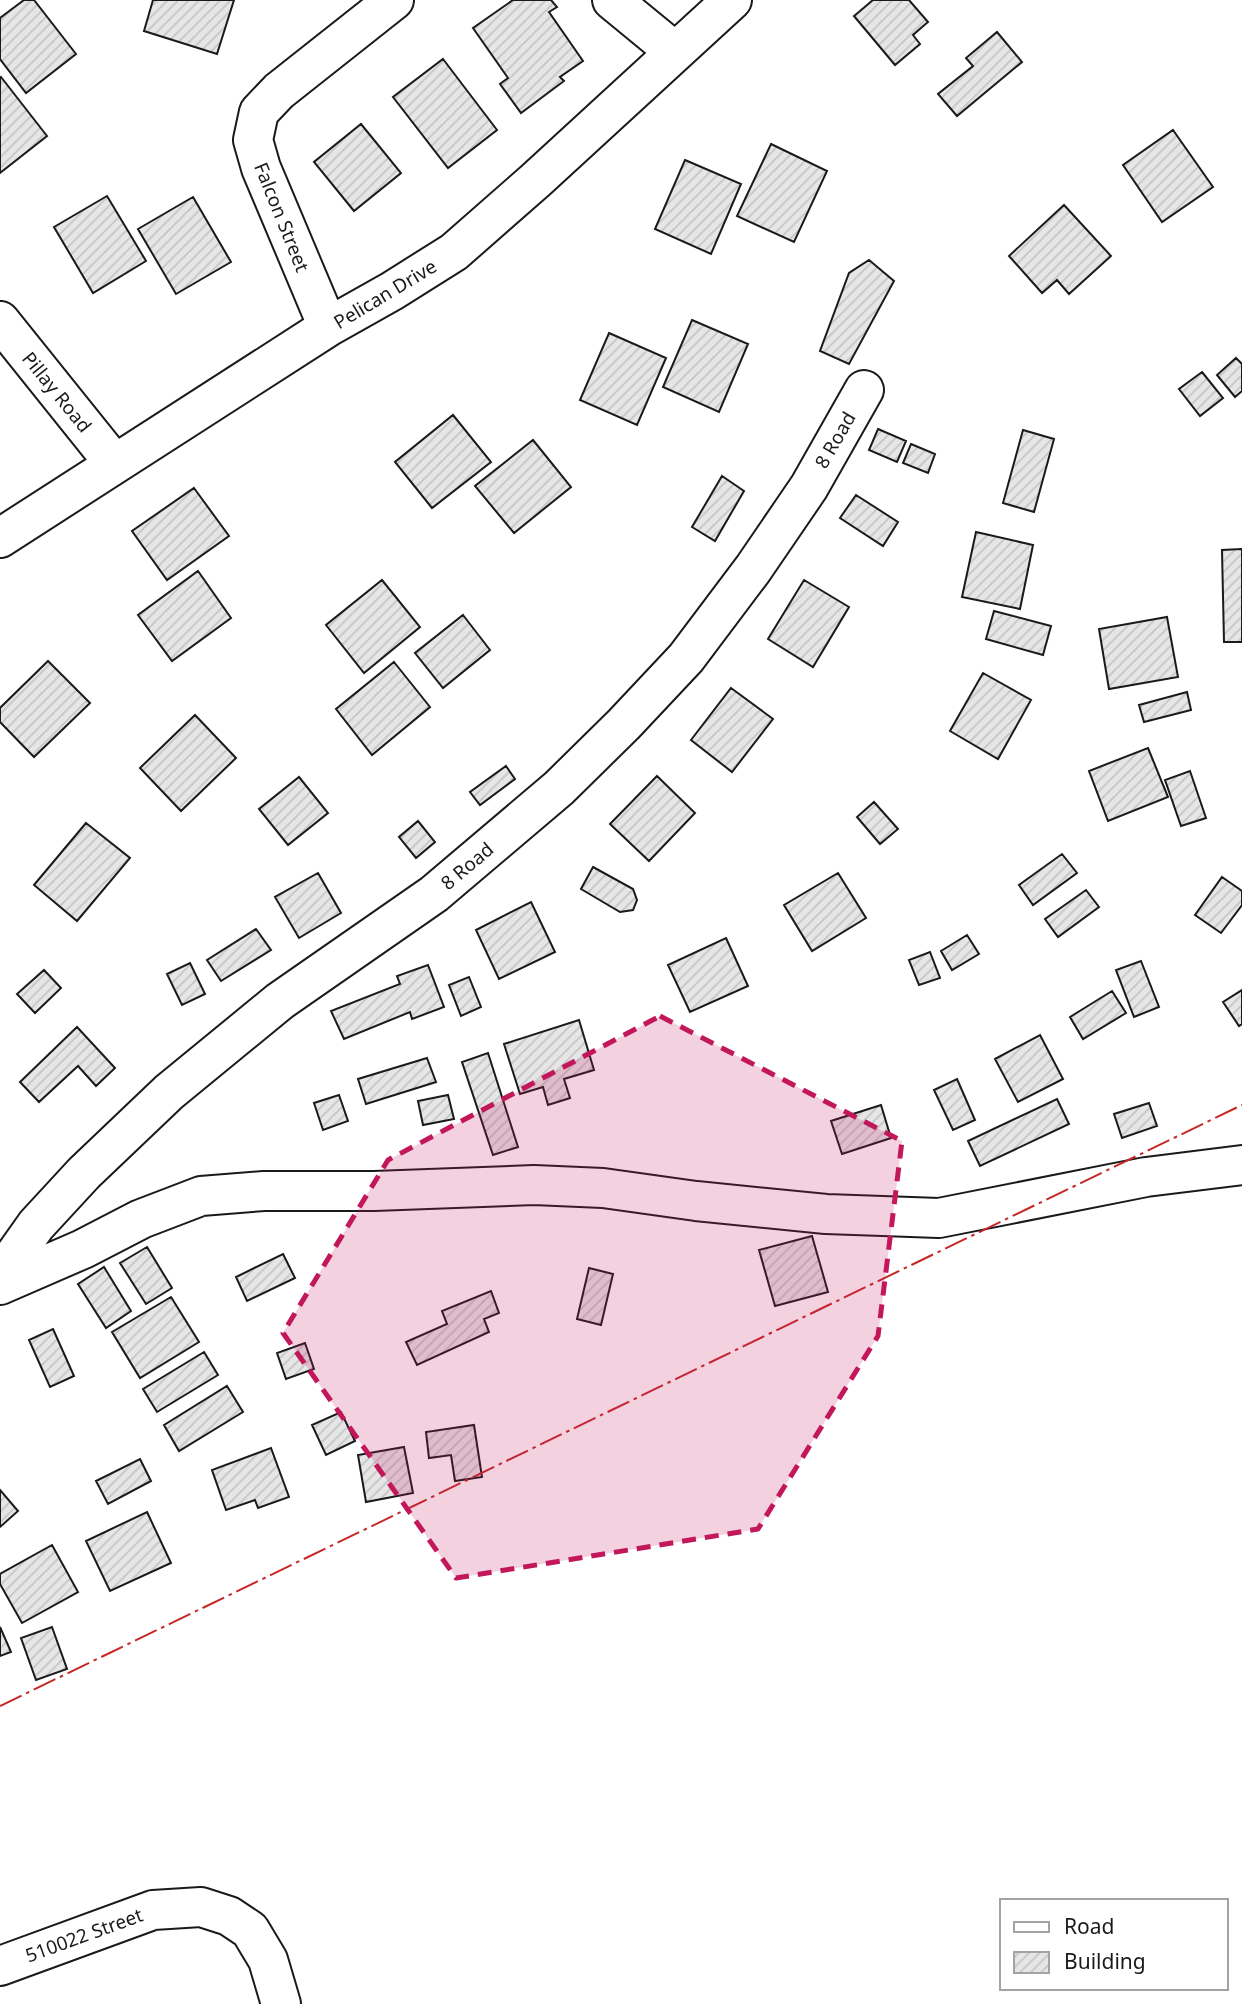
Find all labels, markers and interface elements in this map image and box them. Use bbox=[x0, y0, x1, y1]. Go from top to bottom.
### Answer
street label: Falcon Street bbox=[248, 158, 316, 276]
street label: Pelican Drive bbox=[329, 253, 441, 335]
street label: Pillay Road bbox=[16, 346, 98, 438]
street label: 8 Road bbox=[808, 407, 862, 473]
street label: 8 Road bbox=[435, 836, 499, 896]
legend bbox=[1000, 1899, 1228, 1990]
street label: 510022 Street bbox=[22, 1902, 146, 1968]
text: Road bbox=[1064, 1912, 1114, 1940]
text: Building bbox=[1064, 1947, 1146, 1975]

